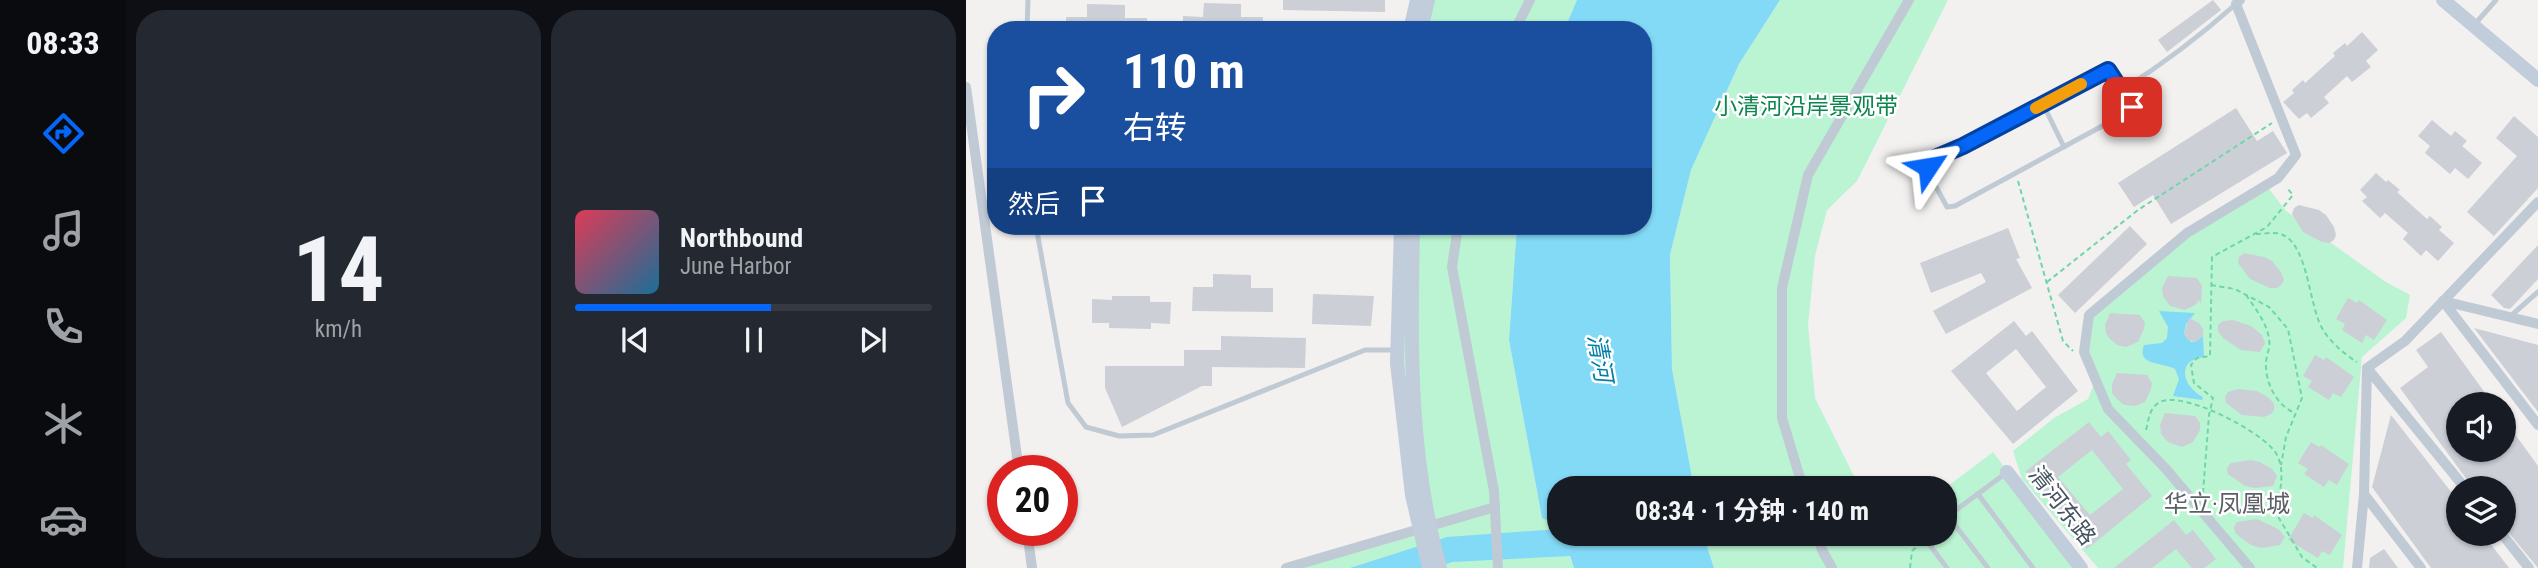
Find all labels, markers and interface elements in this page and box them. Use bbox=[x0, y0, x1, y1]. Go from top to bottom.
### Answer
text: 08:33 bbox=[26, 24, 100, 62]
text: 110 m bbox=[1123, 43, 1245, 100]
icon: right bbox=[1008, 49, 1099, 140]
pin bbox=[2102, 77, 2162, 137]
icon: arrive bbox=[2113, 88, 2151, 126]
park label: 小清河沿岸景观带 bbox=[1714, 93, 1898, 120]
icon: directions bbox=[39, 109, 88, 158]
text: 右转 bbox=[1123, 109, 1187, 147]
position arrow bbox=[1891, 130, 1965, 204]
icon: arrive bbox=[1074, 182, 1112, 220]
text: 然后 bbox=[1008, 189, 1060, 219]
icon: music bbox=[39, 206, 88, 255]
text: 14 bbox=[293, 217, 384, 323]
text: Northbound bbox=[680, 223, 803, 253]
text: June Harbor bbox=[680, 253, 792, 280]
icon: phone bbox=[39, 302, 88, 351]
text: km/h bbox=[315, 316, 362, 343]
icon: previous bbox=[616, 321, 654, 359]
icon: pause bbox=[735, 321, 773, 359]
icon: next bbox=[854, 321, 892, 359]
water label: 清河 bbox=[1582, 332, 1619, 388]
map controls bbox=[2446, 392, 2516, 546]
button: sound bbox=[2446, 392, 2516, 462]
icon: climate bbox=[39, 399, 88, 448]
speed limit sign: 20 bbox=[987, 455, 1078, 546]
street label: 清河东路 bbox=[2023, 461, 2101, 551]
button: layers bbox=[2446, 476, 2516, 546]
district label: 华立·凤凰城 bbox=[2164, 490, 2290, 518]
icon: car bbox=[39, 495, 88, 544]
text: 08:34 · 1 分钟 · 140 m bbox=[1635, 496, 1869, 526]

